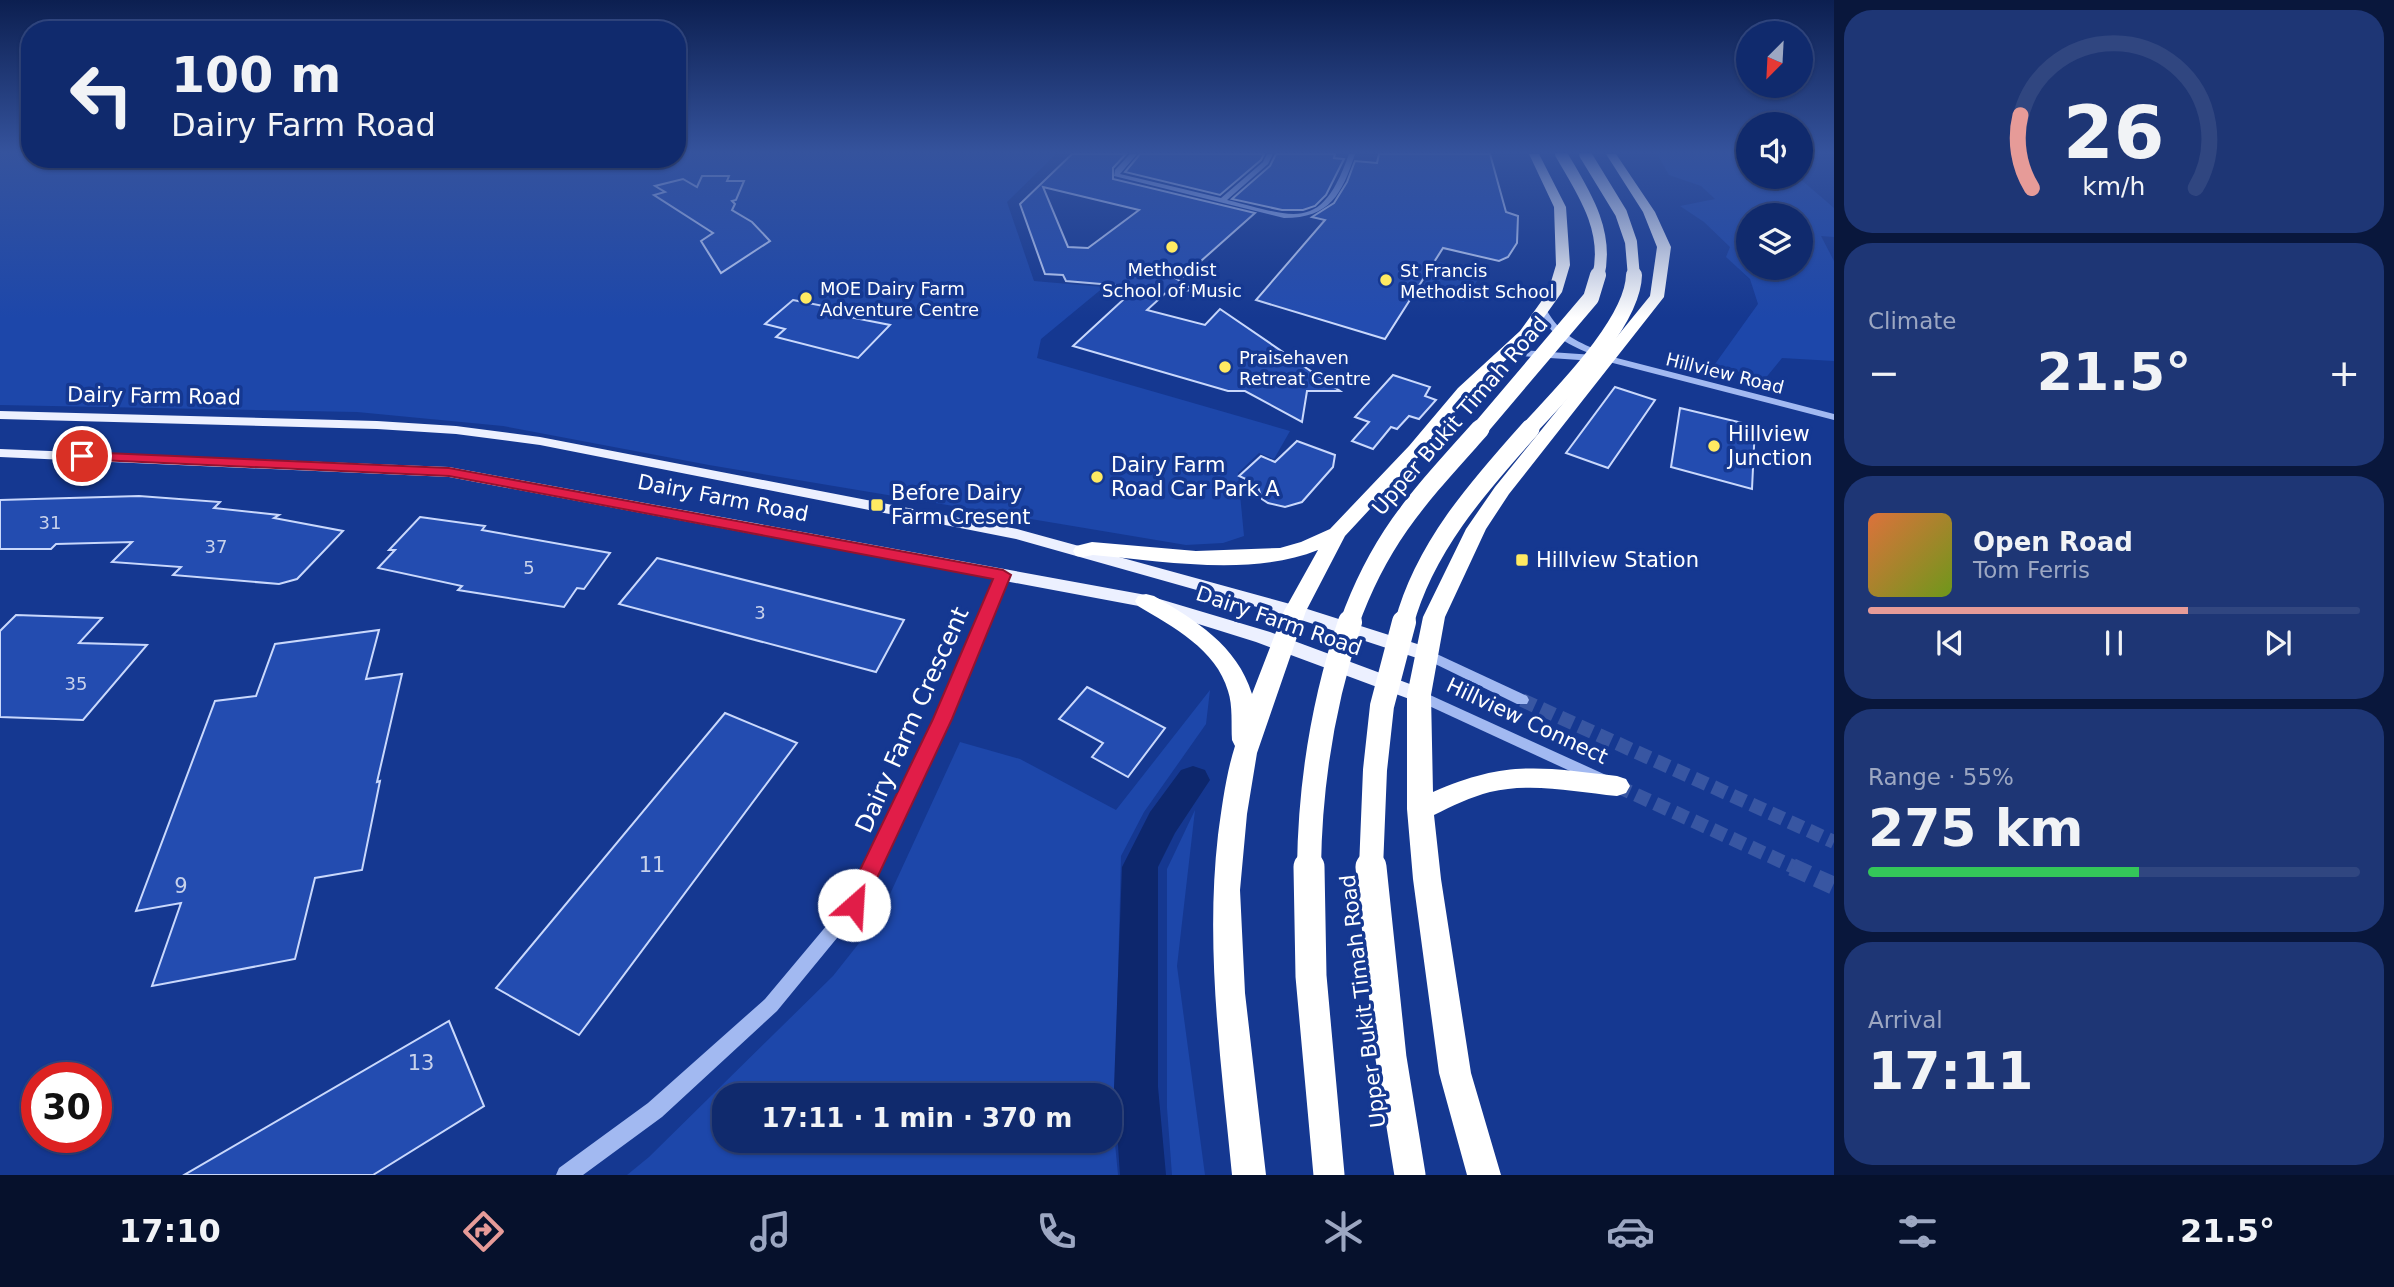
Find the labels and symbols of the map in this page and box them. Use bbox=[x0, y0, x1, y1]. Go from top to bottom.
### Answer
north arrow bbox=[1736, 21, 1813, 98]
marker: Methodist School of Music bbox=[1164, 239, 1180, 255]
place label: Methodist School of Music bbox=[1102, 259, 1242, 301]
place label: St Francis Methodist School bbox=[1400, 260, 1554, 302]
marker: St Francis Methodist School bbox=[1378, 272, 1394, 288]
place label: MOE Dairy Farm Adventure Centre bbox=[820, 278, 979, 320]
marker: MOE Dairy Farm Adventure Centre bbox=[798, 290, 814, 306]
street label: Upper Bukit Timah Road bbox=[1367, 312, 1553, 520]
place label: Praisehaven Retreat Centre bbox=[1239, 347, 1371, 389]
street label: Hillview Road bbox=[1664, 348, 1786, 398]
marker: Praisehaven Retreat Centre bbox=[1217, 359, 1233, 375]
street label: Dairy Farm Road bbox=[67, 382, 241, 410]
place label: Hillview Junction bbox=[1726, 422, 1813, 470]
pin bbox=[52, 426, 112, 486]
marker: Hillview Junction bbox=[1706, 438, 1722, 454]
place label: Dairy Farm Road Car Park A bbox=[1111, 453, 1280, 501]
marker: Dairy Farm Road Car Park A bbox=[1089, 469, 1105, 485]
street label: Dairy Farm Road bbox=[635, 470, 811, 526]
place label: Before Dairy Farm Cresent bbox=[891, 481, 1031, 529]
marker: Before Dairy Farm Cresent bbox=[869, 497, 885, 513]
house number: 31 bbox=[39, 512, 61, 533]
house number: 37 bbox=[205, 536, 227, 557]
place label: Hillview Station bbox=[1536, 548, 1699, 572]
marker: Hillview Station bbox=[1514, 552, 1530, 568]
house number: 5 bbox=[523, 557, 535, 578]
street label: Dairy Farm Road bbox=[1193, 581, 1365, 661]
house number: 3 bbox=[754, 602, 766, 623]
street label: Dairy Farm Crescent bbox=[850, 603, 974, 837]
house number: 35 bbox=[65, 673, 87, 694]
street label: Hillview Connect bbox=[1443, 673, 1611, 769]
house number: 11 bbox=[639, 853, 665, 877]
position arrow bbox=[817, 868, 891, 942]
street label: Upper Bukit Timah Road bbox=[1336, 873, 1390, 1129]
house number: 9 bbox=[174, 874, 188, 898]
house number: 13 bbox=[408, 1051, 434, 1075]
speed limit sign: 30 bbox=[21, 1062, 112, 1153]

